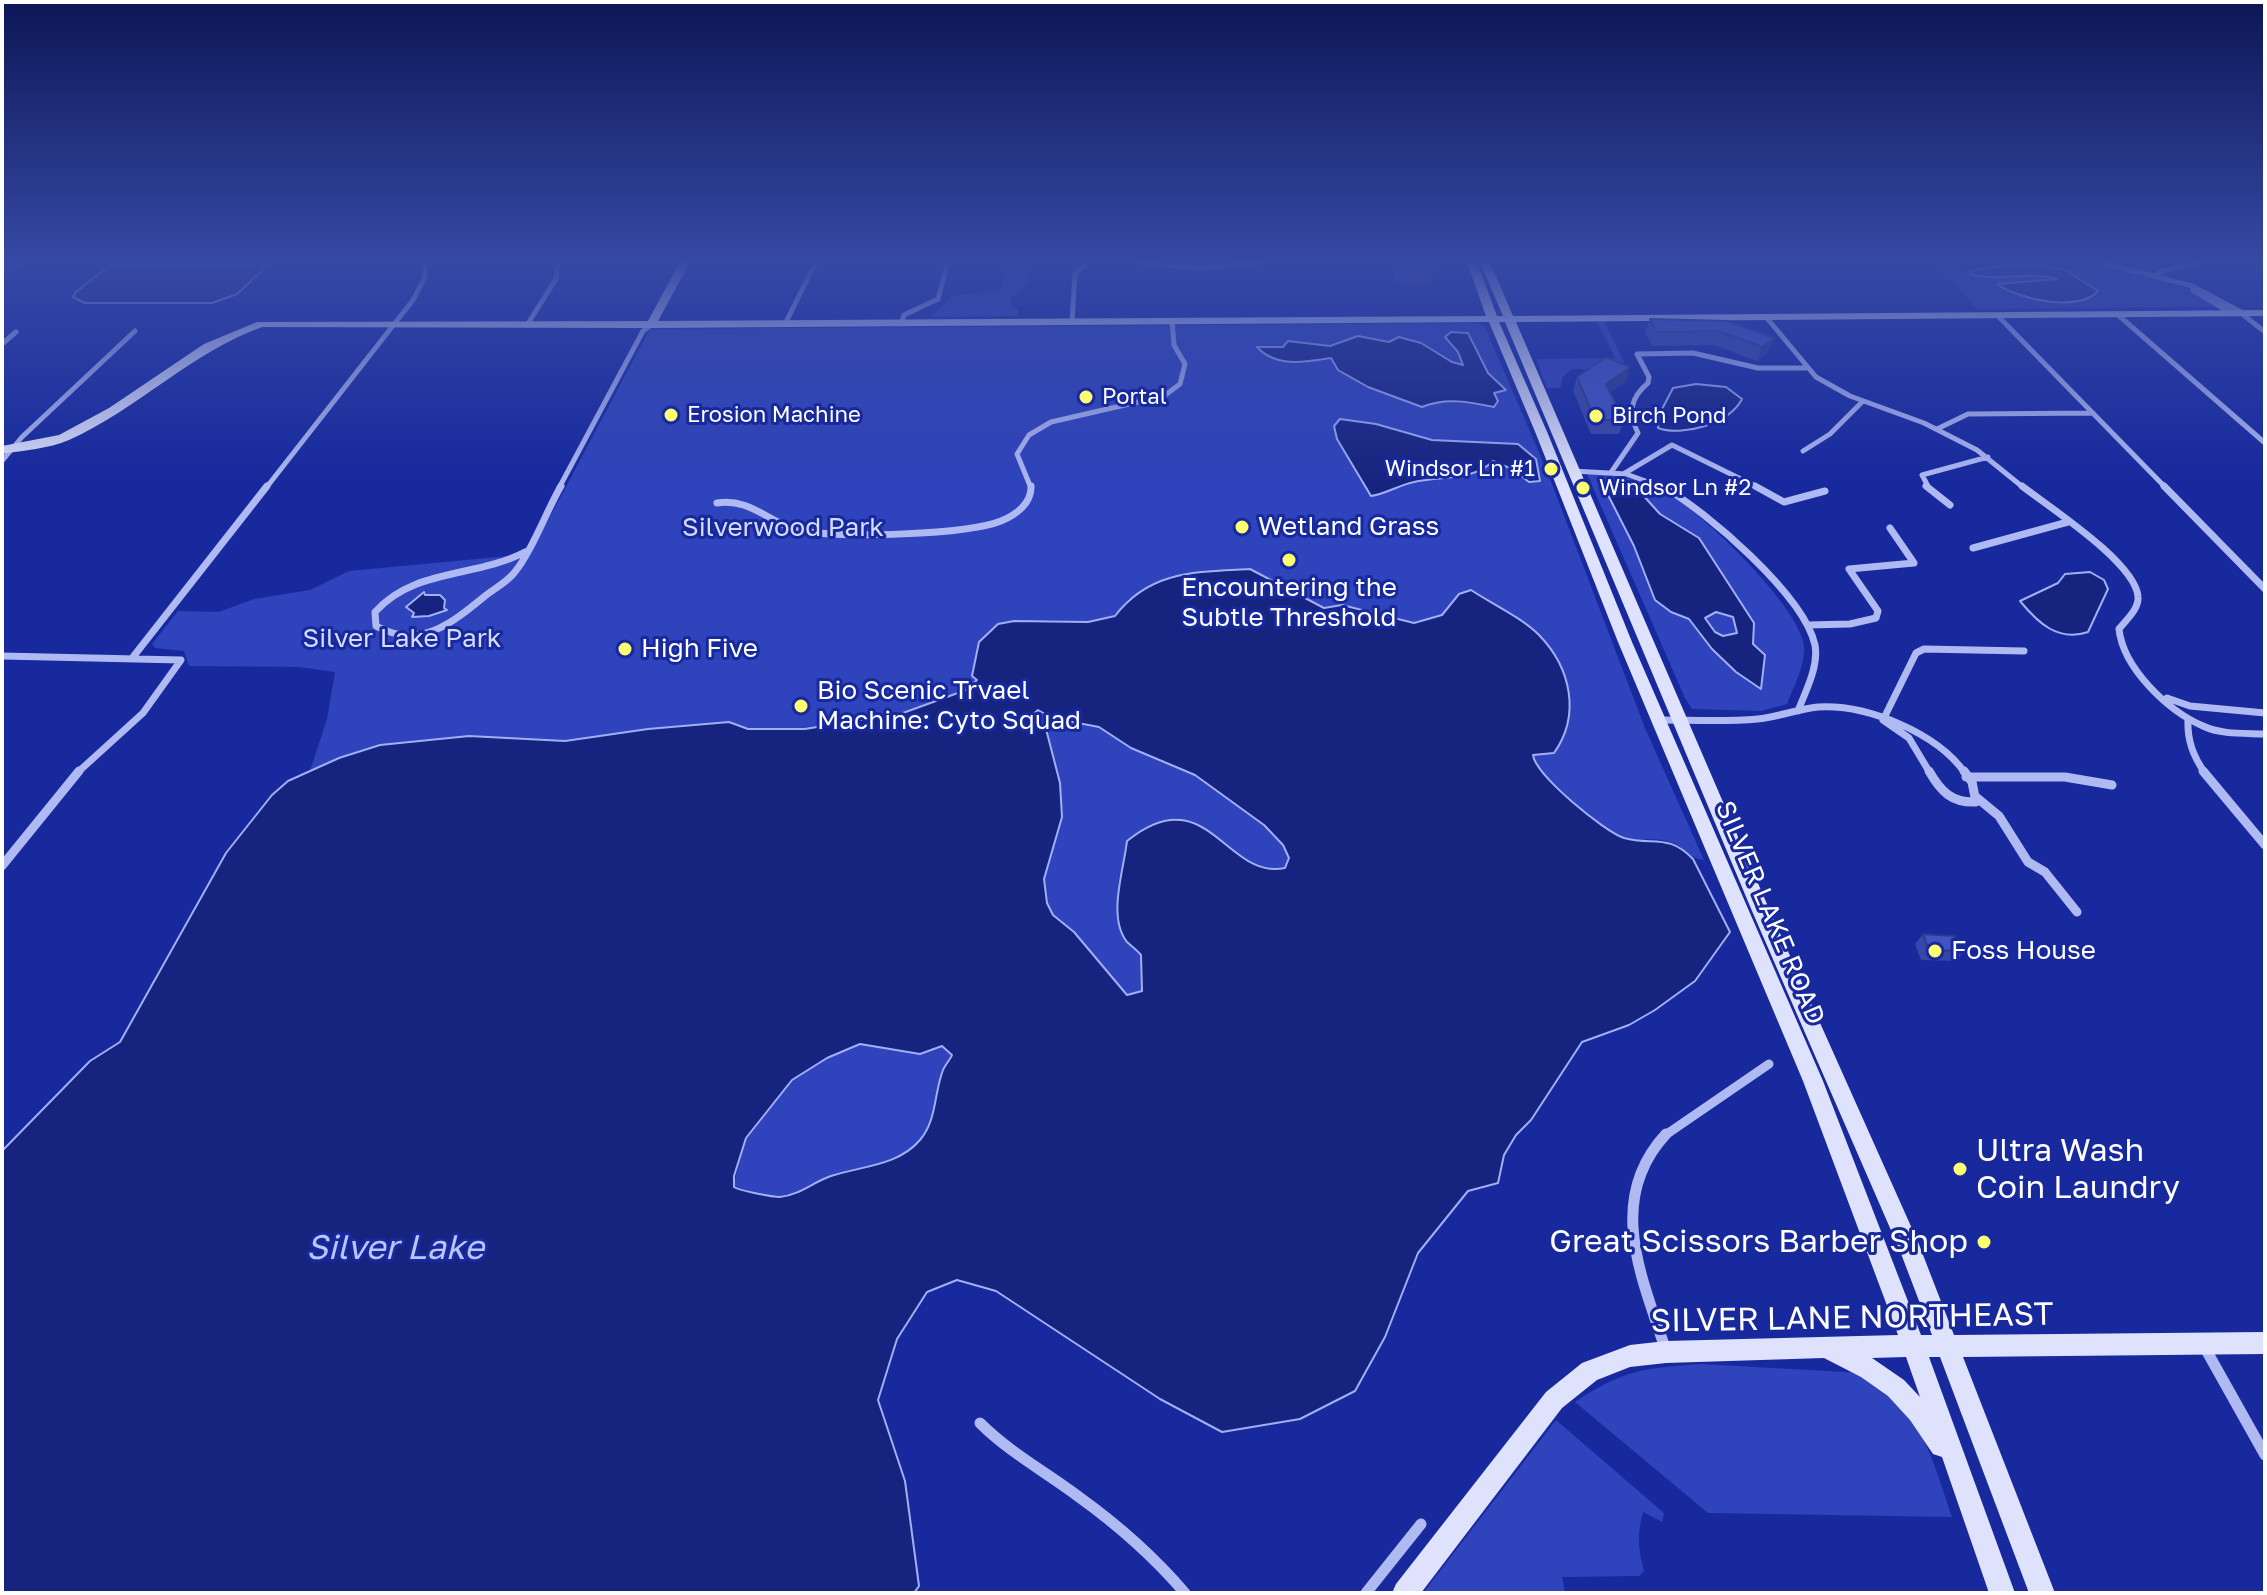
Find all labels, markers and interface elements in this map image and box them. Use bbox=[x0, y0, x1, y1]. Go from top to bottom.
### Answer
place label: Portal bbox=[1102, 384, 1167, 410]
marker: Portal bbox=[1077, 388, 1095, 406]
place label: Erosion Machine bbox=[687, 402, 861, 428]
place label: Birch Pond bbox=[1612, 403, 1726, 429]
marker: Erosion Machine bbox=[662, 406, 680, 424]
marker: Birch Pond bbox=[1587, 407, 1605, 425]
place label: Windsor Ln #1 bbox=[1385, 456, 1535, 482]
marker: Windsor Ln #1 bbox=[1542, 460, 1560, 478]
place label: Windsor Ln #2 bbox=[1599, 475, 1751, 501]
marker: Windsor Ln #2 bbox=[1574, 479, 1592, 497]
place label: Wetland Grass bbox=[1258, 511, 1439, 543]
park label: Silverwood Park bbox=[682, 512, 884, 544]
marker: Wetland Grass bbox=[1233, 518, 1251, 536]
marker: Encountering the Subtle Threshold bbox=[1280, 551, 1298, 569]
place label: Encountering the Subtle Threshold bbox=[1181, 572, 1397, 634]
park label: Silver Lake Park bbox=[303, 623, 501, 655]
place label: High Five bbox=[641, 633, 758, 665]
marker: High Five bbox=[616, 640, 634, 658]
place label: Bio Scenic Trvael Machine: Cyto Squad bbox=[817, 675, 1081, 736]
marker: Bio Scenic Trvael Machine: Cyto Squad bbox=[792, 697, 810, 715]
street label: SILVER LAKE ROAD bbox=[1709, 797, 1831, 1029]
place label: Foss House bbox=[1951, 935, 2096, 967]
marker: Foss House bbox=[1926, 942, 1944, 960]
place label: Ultra Wash Coin Laundry bbox=[1976, 1132, 2180, 1207]
marker: Ultra Wash Coin Laundry bbox=[1951, 1160, 1969, 1178]
place label: Great Scissors Barber Shop bbox=[1549, 1223, 1968, 1261]
water label: Silver Lake bbox=[306, 1228, 484, 1268]
marker: Great Scissors Barber Shop bbox=[1975, 1233, 1993, 1251]
street label: SILVER LANE NORTHEAST bbox=[1650, 1295, 2054, 1341]

